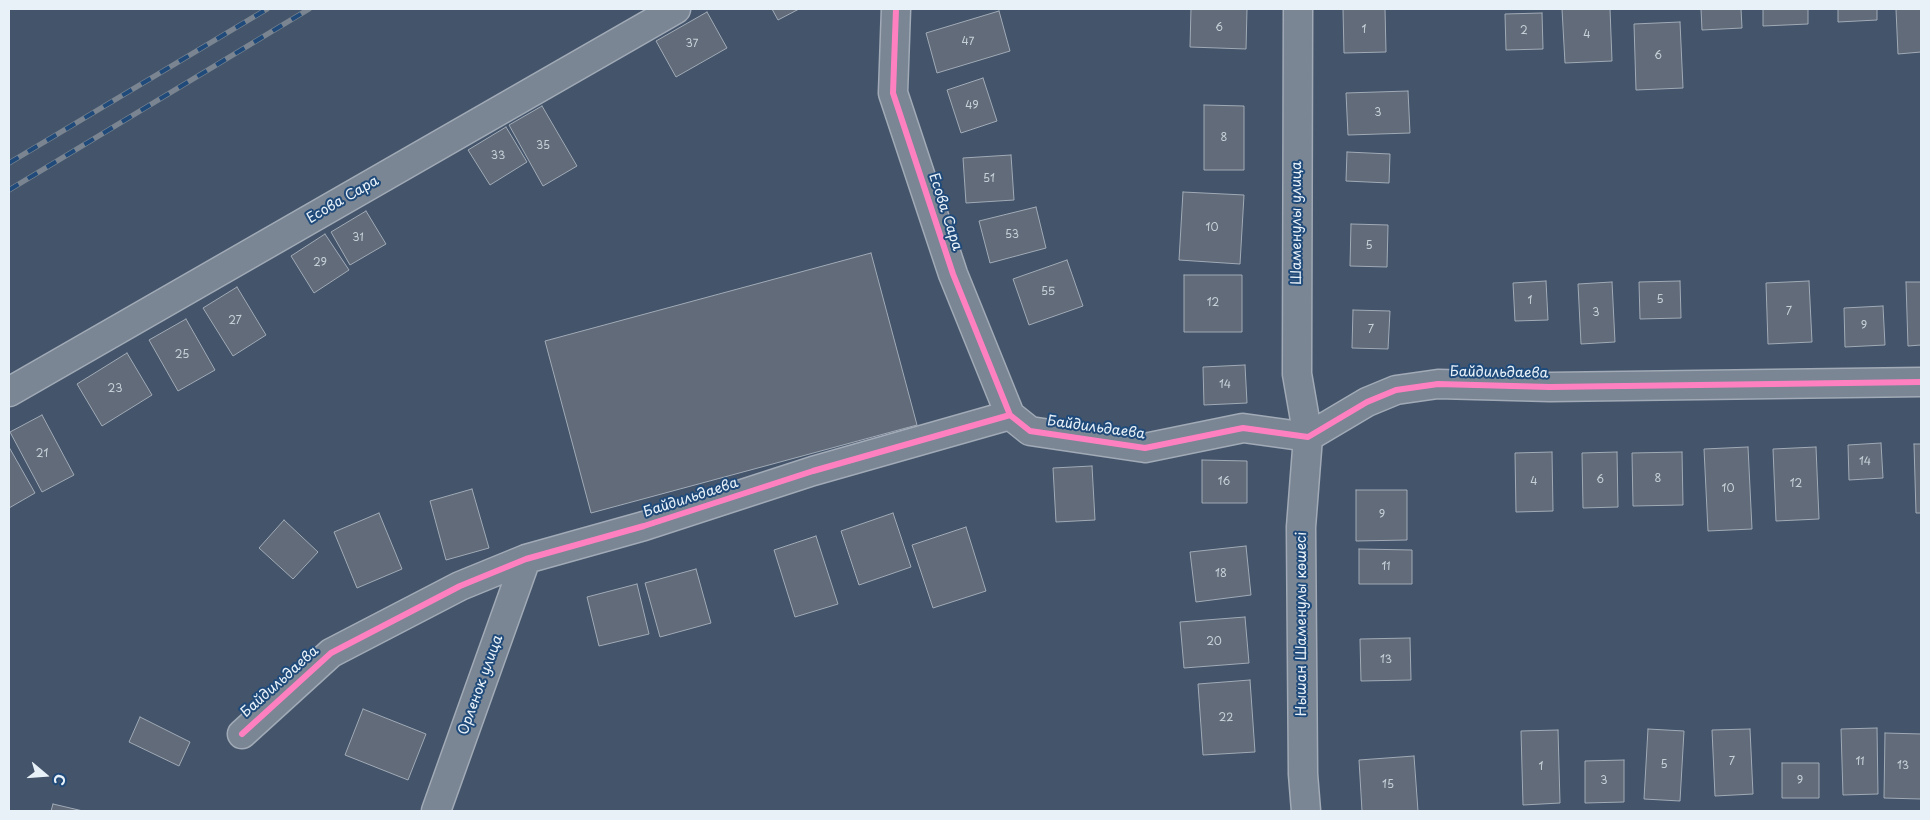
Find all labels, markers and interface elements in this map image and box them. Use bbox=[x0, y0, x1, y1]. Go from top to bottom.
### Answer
house number: 6 bbox=[1215, 21, 1223, 35]
house number: 1 bbox=[1362, 23, 1366, 37]
house number: 2 bbox=[1520, 24, 1528, 38]
house number: 4 bbox=[1583, 28, 1591, 42]
house number: 47 bbox=[962, 35, 974, 49]
house number: 37 bbox=[686, 37, 698, 51]
house number: 6 bbox=[1654, 49, 1662, 63]
house number: 49 bbox=[965, 99, 979, 113]
house number: 3 bbox=[1374, 106, 1382, 120]
house number: 8 bbox=[1221, 131, 1227, 145]
house number: 35 bbox=[536, 139, 550, 153]
house number: 33 bbox=[491, 149, 505, 163]
street label: Шаменулы улица bbox=[1289, 161, 1305, 285]
street label: Есова Сара bbox=[925, 171, 965, 253]
house number: 51 bbox=[983, 172, 995, 186]
street label: Есова Сара bbox=[304, 173, 382, 227]
house number: 10 bbox=[1206, 221, 1218, 235]
house number: 53 bbox=[1005, 228, 1019, 242]
house number: 31 bbox=[352, 231, 364, 245]
house number: 5 bbox=[1365, 239, 1373, 253]
house number: 29 bbox=[313, 256, 327, 270]
house number: 55 bbox=[1041, 285, 1055, 299]
house number: 5 bbox=[1656, 293, 1664, 307]
house number: 1 bbox=[1528, 294, 1532, 308]
house number: 12 bbox=[1207, 296, 1219, 310]
house number: 7 bbox=[1786, 305, 1792, 319]
house number: 3 bbox=[1592, 306, 1600, 320]
house number: 27 bbox=[228, 314, 242, 328]
house number: 9 bbox=[1861, 319, 1867, 333]
house number: 7 bbox=[1368, 323, 1374, 337]
house number: 25 bbox=[175, 348, 189, 362]
street label: Байдильдаева bbox=[1450, 364, 1548, 382]
house number: 14 bbox=[1219, 378, 1231, 392]
house number: 23 bbox=[108, 382, 122, 396]
street label: Байдильдаева bbox=[1046, 413, 1146, 443]
house number: 21 bbox=[36, 447, 48, 461]
house number: 14 bbox=[1859, 455, 1871, 469]
house number: 8 bbox=[1655, 472, 1661, 486]
house number: 6 bbox=[1596, 473, 1604, 487]
street label: Байдильдаева bbox=[642, 475, 740, 521]
house number: 16 bbox=[1218, 475, 1230, 489]
house number: 4 bbox=[1530, 475, 1538, 489]
house number: 12 bbox=[1790, 477, 1802, 491]
house number: 10 bbox=[1722, 482, 1734, 496]
house number: 9 bbox=[1379, 508, 1385, 522]
street label: Нышан Шаменулы көшесі bbox=[1294, 532, 1310, 716]
house number: 11 bbox=[1381, 560, 1391, 574]
house number: 18 bbox=[1215, 567, 1227, 581]
street label: Орленок улица bbox=[455, 633, 507, 737]
house number: 20 bbox=[1206, 635, 1222, 649]
street label: Байдильдаева bbox=[238, 643, 322, 721]
house number: 13 bbox=[1380, 653, 1392, 667]
house number: 22 bbox=[1219, 711, 1233, 725]
north arrow bbox=[20, 750, 70, 800]
house number: 7 bbox=[1729, 755, 1735, 769]
house number: 11 bbox=[1855, 755, 1865, 769]
house number: 5 bbox=[1660, 758, 1668, 772]
house number: 13 bbox=[1897, 759, 1909, 773]
house number: 1 bbox=[1539, 760, 1543, 774]
text: С bbox=[48, 772, 71, 788]
house number: 3 bbox=[1600, 774, 1608, 788]
house number: 9 bbox=[1797, 774, 1803, 788]
house number: 15 bbox=[1382, 778, 1394, 792]

